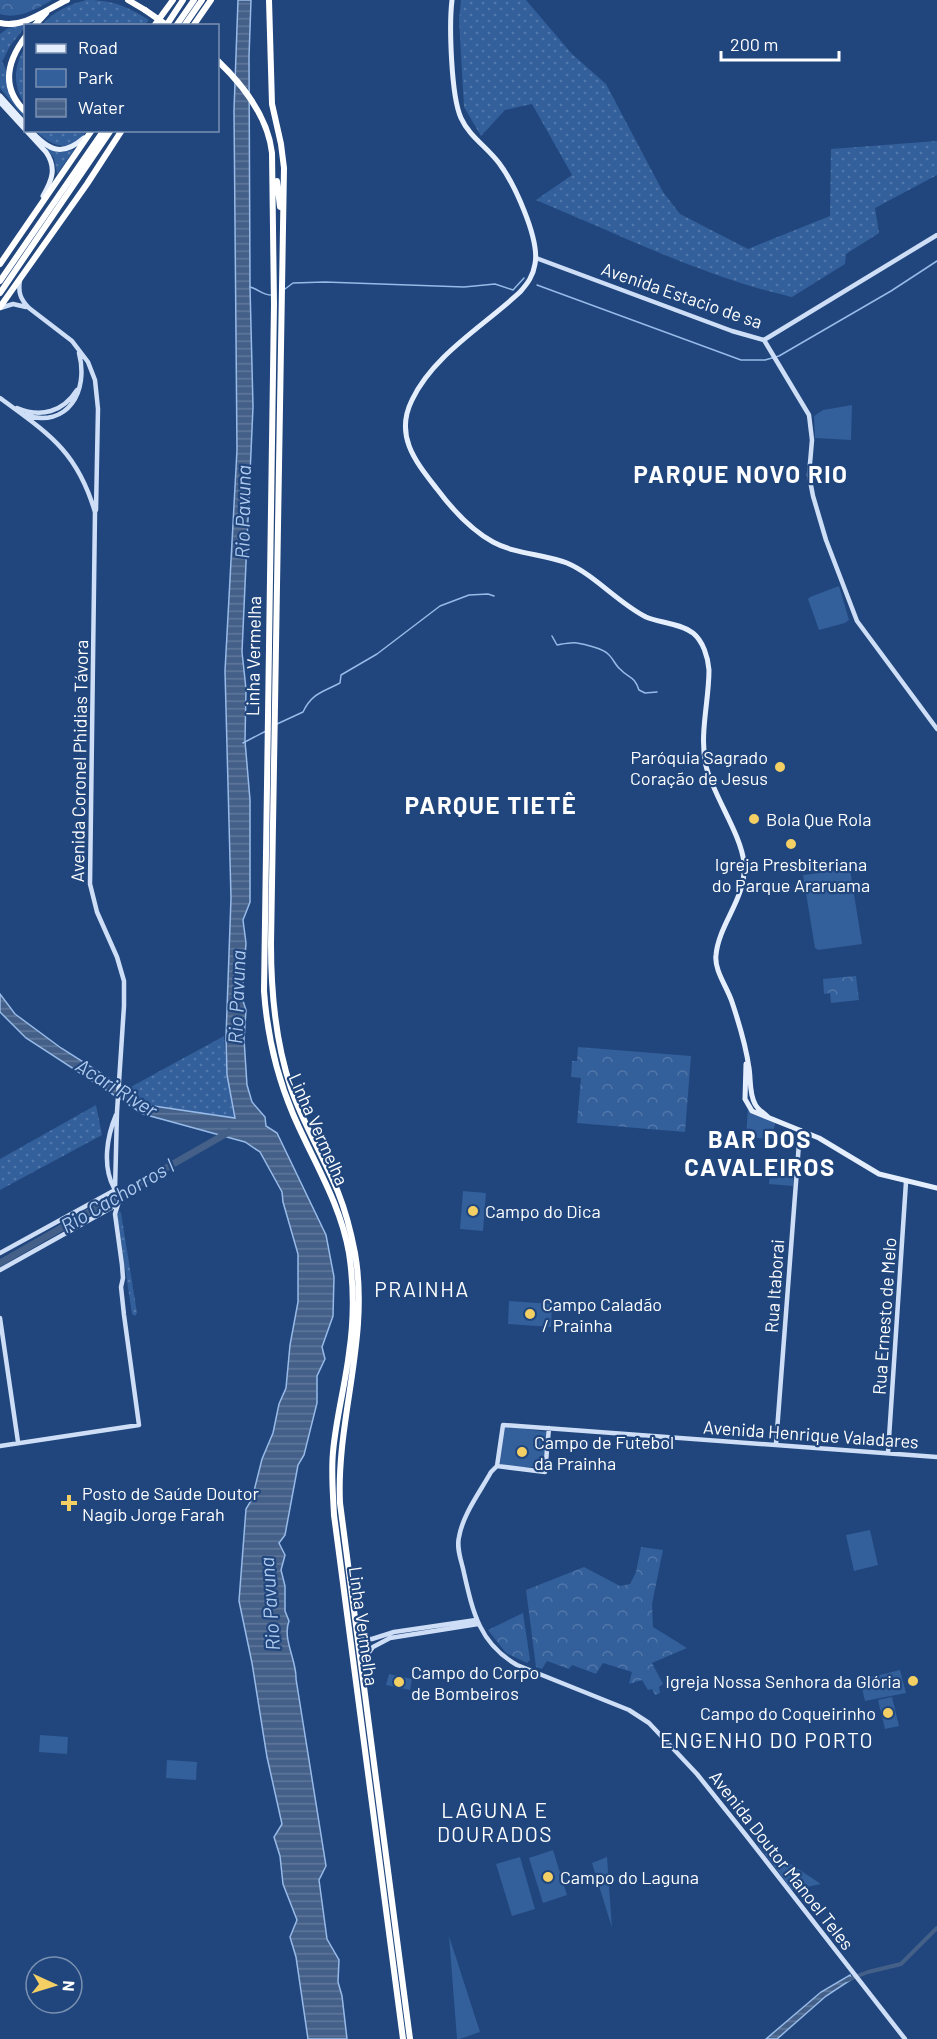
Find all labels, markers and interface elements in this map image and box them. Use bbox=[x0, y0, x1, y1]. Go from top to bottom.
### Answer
legend bbox=[24, 24, 219, 132]
scale bar bbox=[721, 24, 840, 62]
text: 200 m bbox=[730, 33, 778, 55]
text: Road bbox=[78, 36, 118, 58]
text: Park bbox=[78, 66, 113, 88]
text: Water bbox=[78, 96, 125, 118]
street label: Avenida Estacio de sa bbox=[599, 257, 765, 333]
district label: PARQUE NOVO RIO bbox=[634, 459, 848, 488]
water label: Rio Pavuna bbox=[229, 465, 255, 559]
street label: Linha Vermelha bbox=[241, 596, 265, 716]
street label: Avenida Coronel Phidias Távora bbox=[66, 639, 92, 883]
place label: Paróquia Sagrado Coração de Jesus bbox=[630, 746, 768, 789]
marker: Paróquia Sagrado Coração de Jesus bbox=[773, 760, 787, 774]
district label: PARQUE TIETÊ bbox=[405, 790, 577, 819]
place label: Bola Que Rola bbox=[766, 808, 871, 830]
marker: Bola Que Rola bbox=[747, 812, 761, 826]
marker: Igreja Presbiteriana do Parque Araruama bbox=[784, 837, 798, 851]
place label: Igreja Presbiteriana do Parque Araruama bbox=[712, 853, 870, 896]
water label: Rio Pavuna bbox=[222, 950, 250, 1044]
water label: Acari River bbox=[72, 1053, 163, 1122]
street label: Linha Vermelha bbox=[284, 1070, 354, 1188]
district label: BAR DOS CAVALEIROS bbox=[684, 1124, 836, 1181]
water label: Rio Cachorros I bbox=[56, 1153, 178, 1237]
place label: Campo do Dica bbox=[485, 1200, 601, 1222]
marker: Campo do Dica bbox=[466, 1204, 480, 1218]
street label: Rua Ernesto de Melo bbox=[868, 1237, 900, 1395]
street label: Rua Itaborai bbox=[760, 1238, 788, 1334]
district label: PRAINHA bbox=[374, 1276, 470, 1301]
place label: Campo Caladão / Prainha bbox=[542, 1293, 662, 1336]
marker: Campo Caladão / Prainha bbox=[523, 1307, 537, 1321]
street label: Avenida Henrique Valadares bbox=[702, 1415, 920, 1453]
place label: Campo de Futebol da Prainha bbox=[534, 1431, 674, 1474]
marker: Campo de Futebol da Prainha bbox=[515, 1445, 529, 1459]
place label: Posto de Saúde Doutor Nagib Jorge Farah bbox=[82, 1482, 260, 1525]
marker: Posto de Saúde Doutor Nagib Jorge Farah bbox=[60, 1494, 78, 1512]
water label: Rio Pavuna bbox=[254, 1556, 284, 1652]
street label: Linha Vermelha bbox=[345, 1565, 383, 1687]
place label: Campo do Corpo de Bombeiros bbox=[411, 1661, 539, 1704]
place label: Igreja Nossa Senhora da Glória bbox=[665, 1670, 901, 1692]
marker: Igreja Nossa Senhora da Glória bbox=[906, 1674, 920, 1688]
marker: Campo do Corpo de Bombeiros bbox=[392, 1675, 406, 1689]
place label: Campo do Coqueirinho bbox=[700, 1702, 876, 1724]
marker: Campo do Coqueirinho bbox=[881, 1706, 895, 1720]
district label: ENGENHO DO PORTO bbox=[660, 1727, 874, 1752]
street label: Avenida Doutor Manoel Teles bbox=[705, 1766, 859, 1954]
district label: LAGUNA E DOURADOS bbox=[437, 1797, 553, 1846]
place label: Campo do Laguna bbox=[560, 1866, 699, 1888]
marker: Campo do Laguna bbox=[541, 1870, 555, 1884]
north arrow bbox=[24, 1955, 84, 2015]
text: N bbox=[60, 1980, 79, 1992]

